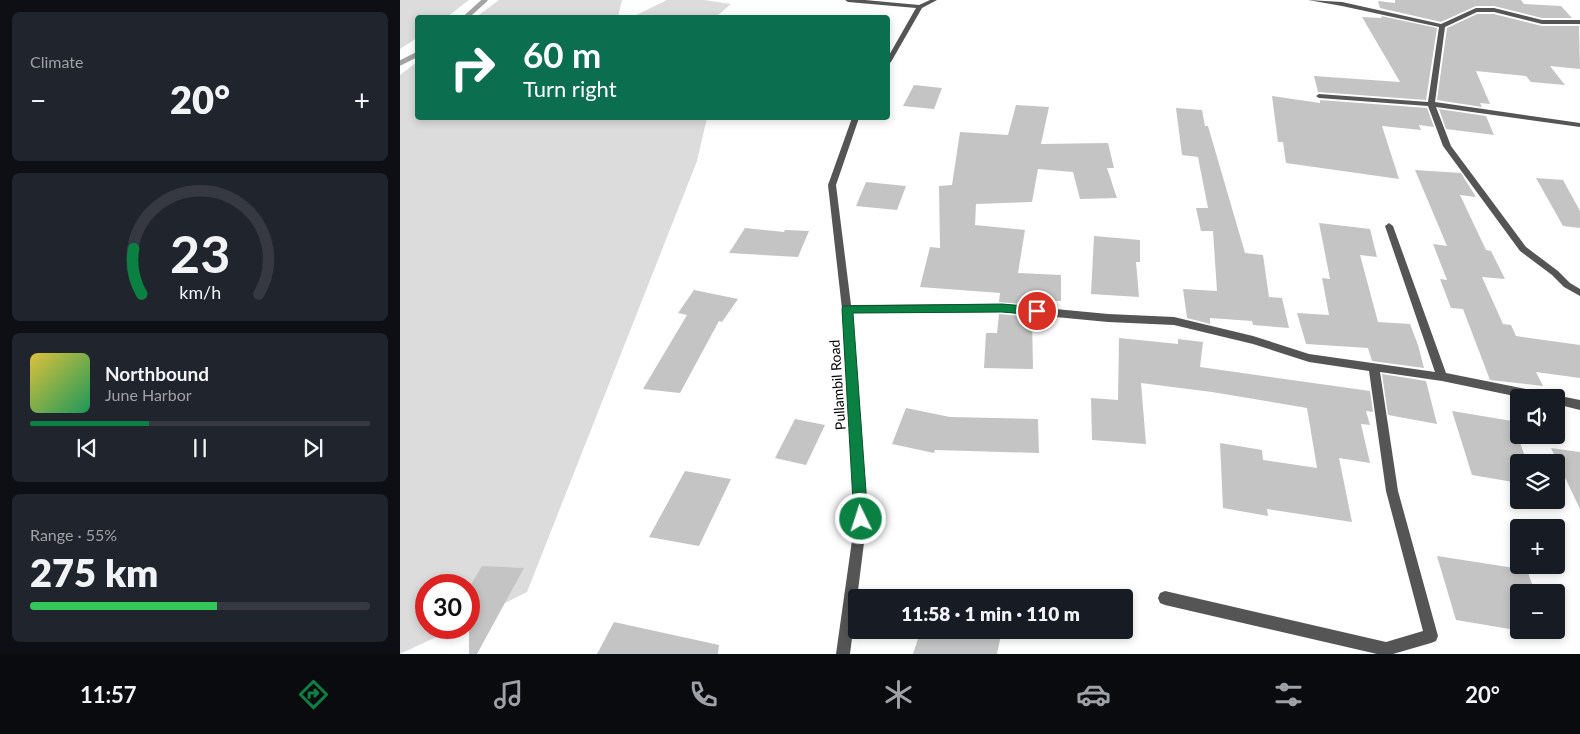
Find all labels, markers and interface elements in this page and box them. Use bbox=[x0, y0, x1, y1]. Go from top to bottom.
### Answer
text: 60 m bbox=[523, 33, 601, 75]
icon: right bbox=[440, 35, 505, 100]
text: Climate bbox=[30, 52, 83, 71]
text: Turn right bbox=[523, 75, 617, 102]
text: 20° bbox=[170, 76, 230, 122]
text: − bbox=[30, 83, 46, 117]
text: + bbox=[354, 83, 370, 117]
text: 23 bbox=[170, 222, 230, 284]
text: km/h bbox=[179, 281, 221, 303]
pin bbox=[1016, 290, 1058, 332]
icon: arrive bbox=[1023, 297, 1051, 325]
street label: Pullambil Road bbox=[825, 339, 849, 431]
text: Northbound bbox=[105, 362, 209, 385]
text: June Harbor bbox=[105, 385, 192, 404]
map controls bbox=[1510, 389, 1565, 639]
button: sound bbox=[1510, 389, 1565, 444]
icon: previous bbox=[73, 434, 101, 462]
icon: pause bbox=[186, 434, 214, 462]
icon: next bbox=[299, 434, 327, 462]
button: layers bbox=[1510, 454, 1565, 509]
position arrow bbox=[834, 492, 886, 544]
button: + bbox=[1510, 519, 1565, 574]
text: Range · 55% bbox=[30, 525, 117, 544]
text: 275 km bbox=[30, 549, 158, 595]
speed limit sign: 30 bbox=[415, 574, 480, 639]
button: − bbox=[1510, 584, 1565, 639]
text: 11:58 · 1 min · 110 m bbox=[901, 602, 1080, 625]
icon: directions bbox=[296, 677, 331, 712]
icon: music bbox=[491, 677, 526, 712]
icon: phone bbox=[686, 677, 721, 712]
icon: climate bbox=[881, 677, 916, 712]
icon: car bbox=[1076, 677, 1111, 712]
icon: filters bbox=[1271, 677, 1306, 712]
text: 11:57 bbox=[80, 681, 137, 708]
text: 20° bbox=[1465, 681, 1500, 708]

